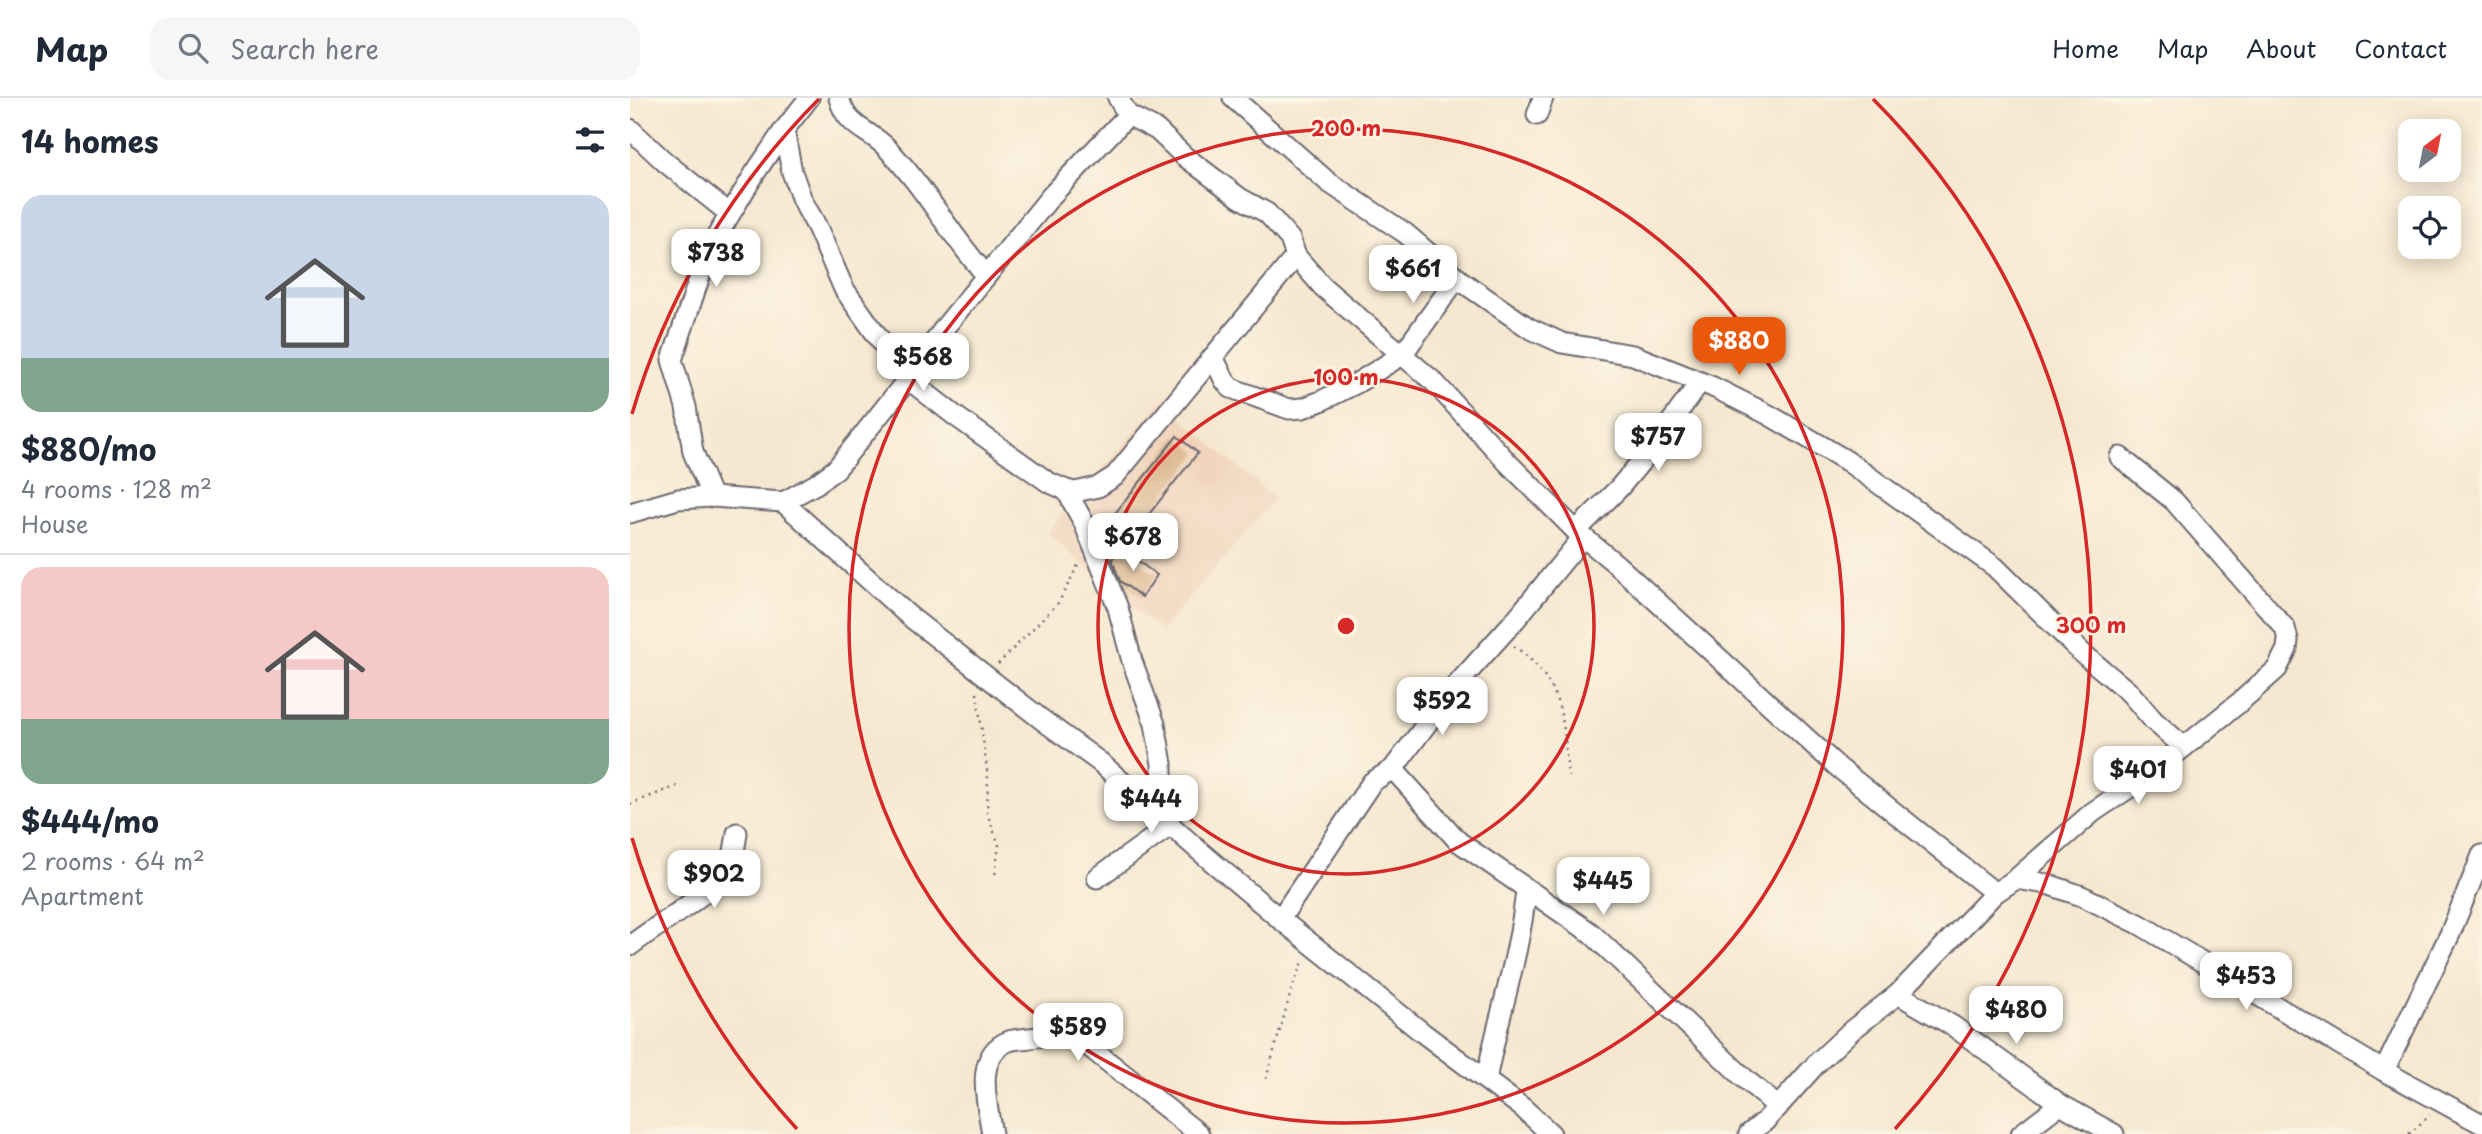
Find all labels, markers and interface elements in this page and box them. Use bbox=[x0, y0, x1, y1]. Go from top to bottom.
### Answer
search box bbox=[150, 17, 640, 80]
text: Map bbox=[35, 23, 108, 73]
icon: search bbox=[174, 29, 212, 67]
text: Search here bbox=[230, 29, 379, 68]
text: Home bbox=[2052, 30, 2119, 66]
text: Map bbox=[2157, 30, 2208, 66]
text: About bbox=[2246, 30, 2316, 66]
text: Contact bbox=[2354, 30, 2447, 66]
text: 200 m bbox=[1311, 111, 1381, 143]
text: 14 homes bbox=[21, 118, 159, 163]
north arrow bbox=[2398, 119, 2460, 182]
map controls bbox=[2398, 119, 2461, 259]
icon: filters bbox=[571, 121, 609, 159]
button: locate bbox=[2398, 196, 2461, 259]
pin: $738 bbox=[675, 230, 757, 289]
text: $738 bbox=[687, 234, 745, 269]
icon: home bbox=[252, 240, 378, 366]
pin: $661 bbox=[1372, 246, 1454, 305]
text: $661 bbox=[1385, 250, 1441, 285]
pin: $880 bbox=[1698, 317, 1780, 377]
text: $880 bbox=[1709, 322, 1769, 357]
pin: $568 bbox=[882, 334, 964, 393]
text: $568 bbox=[893, 338, 953, 373]
text: 100 m bbox=[1313, 360, 1379, 392]
pin: $757 bbox=[1617, 414, 1699, 473]
text: $757 bbox=[1631, 418, 1685, 453]
text: $880/mo bbox=[21, 426, 156, 471]
text: 4 rooms · 128 m² bbox=[21, 471, 212, 506]
text: House bbox=[21, 506, 88, 541]
pin: $678 bbox=[1092, 514, 1174, 573]
text: $678 bbox=[1104, 518, 1162, 553]
text: 300 m bbox=[2056, 608, 2126, 640]
icon: home bbox=[252, 612, 378, 738]
centre of rings bbox=[1334, 614, 1358, 638]
pin: $592 bbox=[1401, 678, 1483, 737]
text: $592 bbox=[1413, 682, 1471, 717]
pin: $401 bbox=[2097, 746, 2179, 806]
text: $401 bbox=[2109, 751, 2167, 786]
pin: $444 bbox=[1110, 776, 1192, 835]
text: $444 bbox=[1120, 780, 1182, 815]
text: $444/mo bbox=[21, 798, 159, 843]
text: 2 rooms · 64 m² bbox=[21, 843, 205, 878]
pin: $902 bbox=[673, 850, 755, 910]
text: $902 bbox=[683, 855, 745, 890]
pin: $445 bbox=[1562, 858, 1644, 917]
text: $445 bbox=[1573, 862, 1633, 897]
text: Apartment bbox=[21, 878, 144, 913]
pin: $453 bbox=[2205, 953, 2287, 1012]
text: $453 bbox=[2216, 957, 2276, 992]
pin: $480 bbox=[1975, 986, 2057, 1046]
text: $480 bbox=[1985, 991, 2047, 1026]
pin: $589 bbox=[1037, 1004, 1119, 1063]
text: $589 bbox=[1049, 1008, 1107, 1043]

